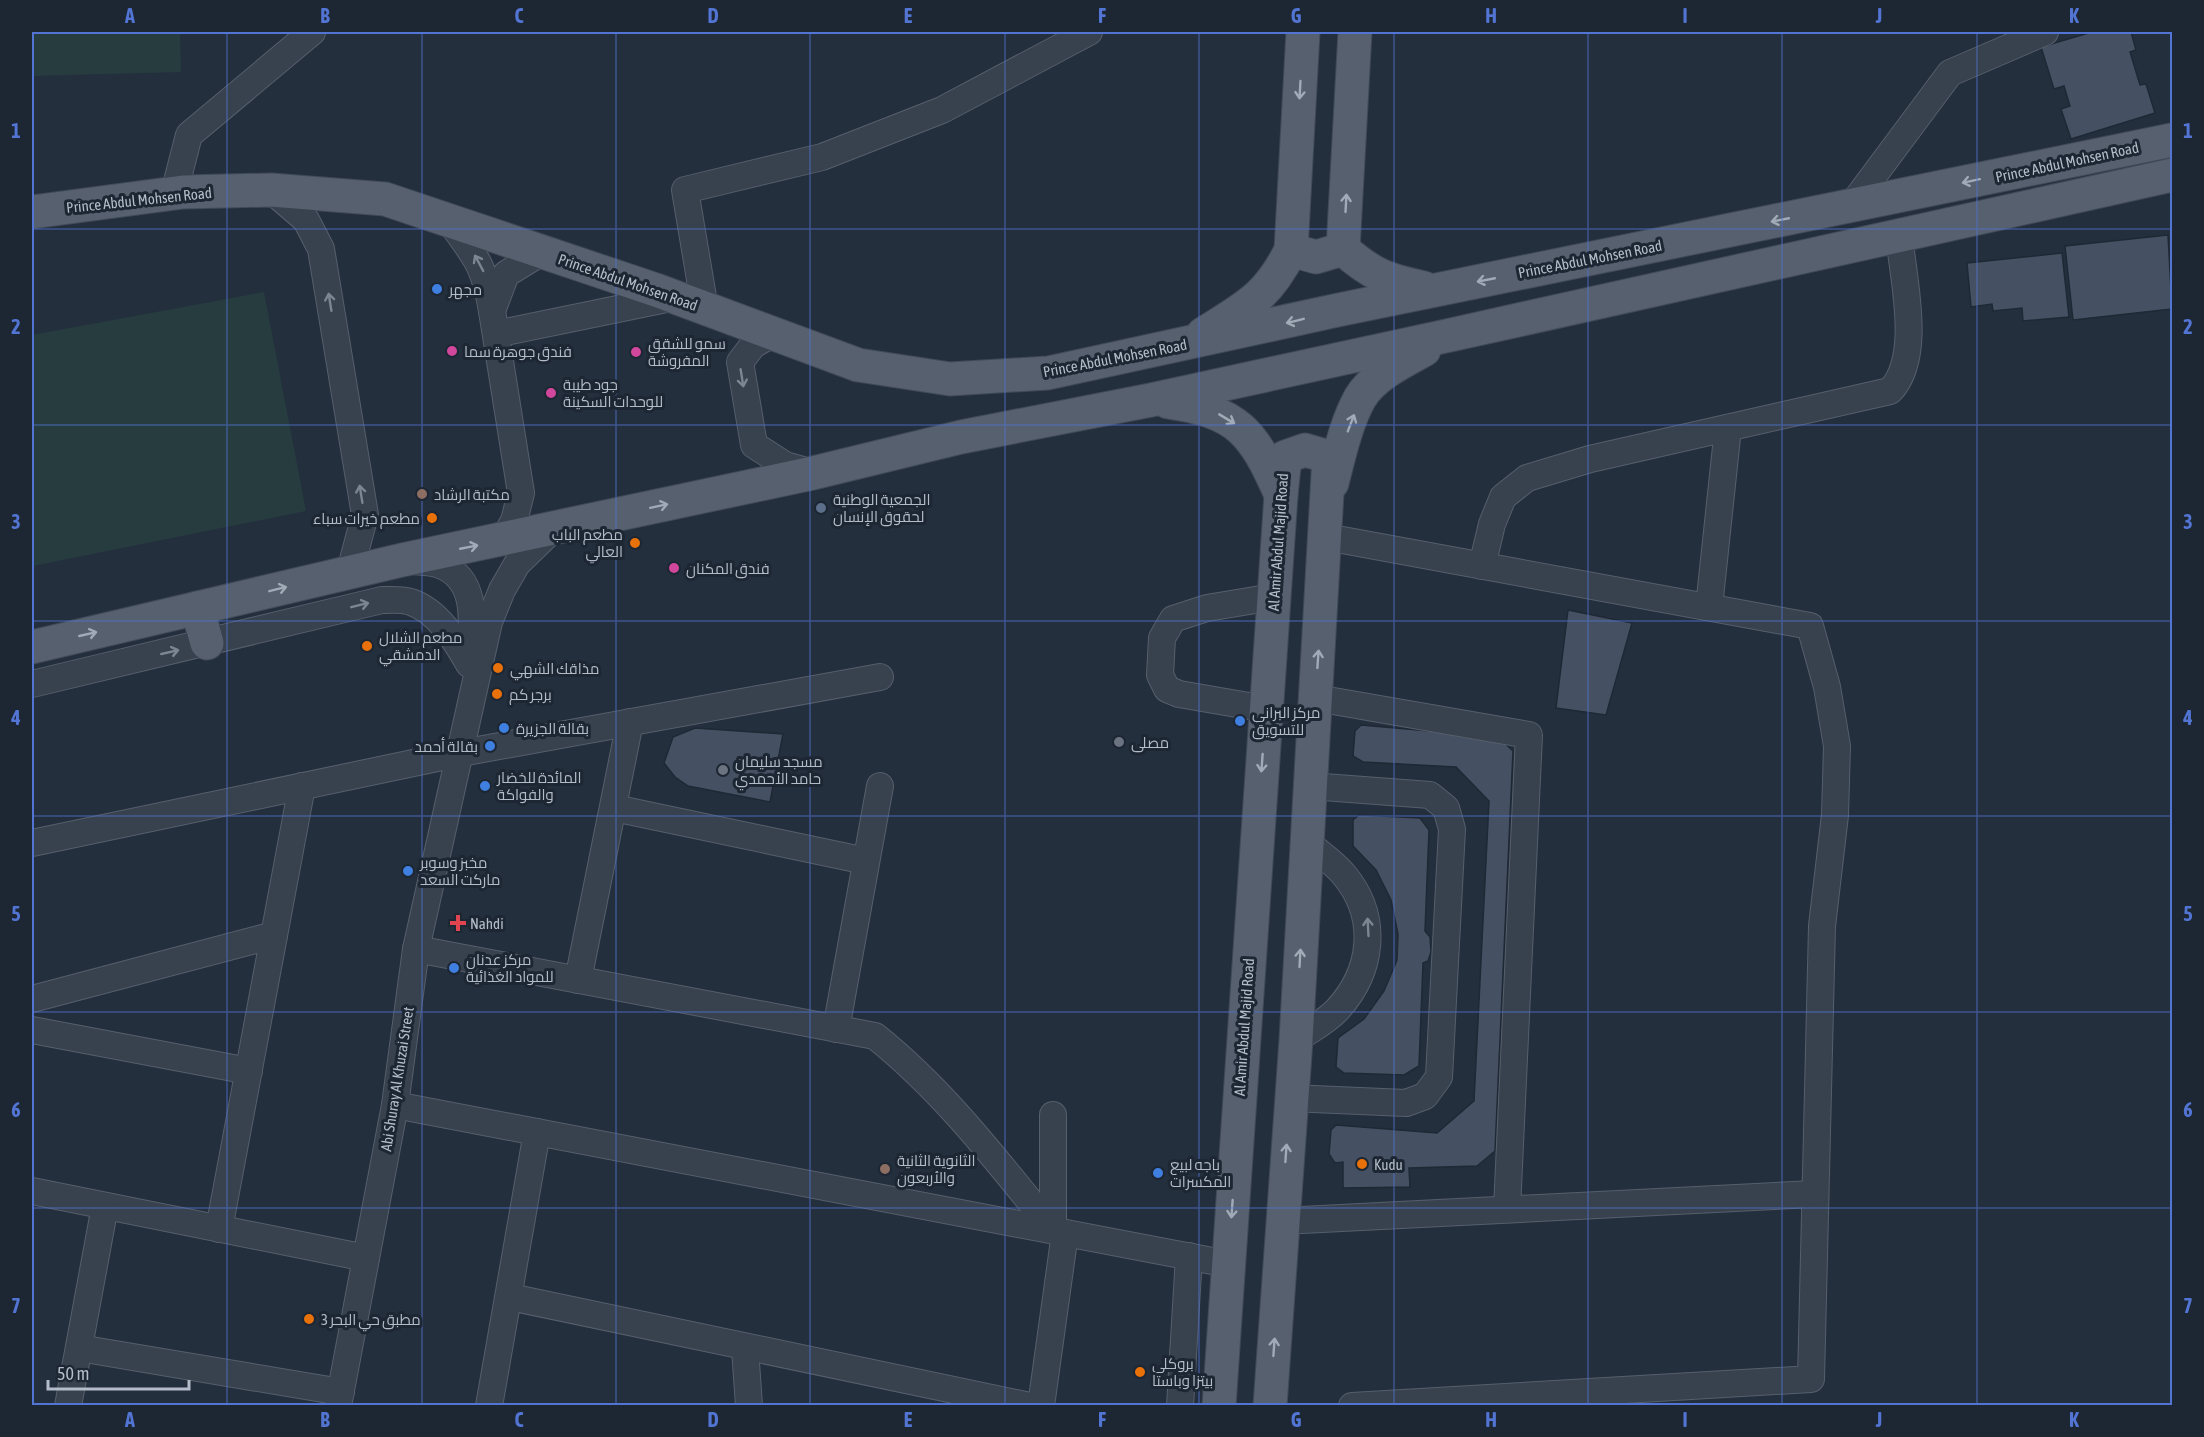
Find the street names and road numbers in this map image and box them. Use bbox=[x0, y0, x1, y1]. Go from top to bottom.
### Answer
street label: Prince Abdul Mohsen Road bbox=[1994, 138, 2140, 186]
street label: Prince Abdul Mohsen Road bbox=[65, 184, 213, 216]
street label: Prince Abdul Mohsen Road bbox=[1517, 237, 1663, 281]
street label: Prince Abdul Mohsen Road bbox=[556, 250, 700, 314]
street label: Prince Abdul Mohsen Road bbox=[1042, 336, 1188, 380]
street label: Al Amir Abdul Majid Road bbox=[1265, 473, 1291, 611]
street label: Al Amir Abdul Majid Road bbox=[1231, 958, 1257, 1096]
street label: Abi Shuray Al Khuzai Street bbox=[377, 1005, 417, 1153]

